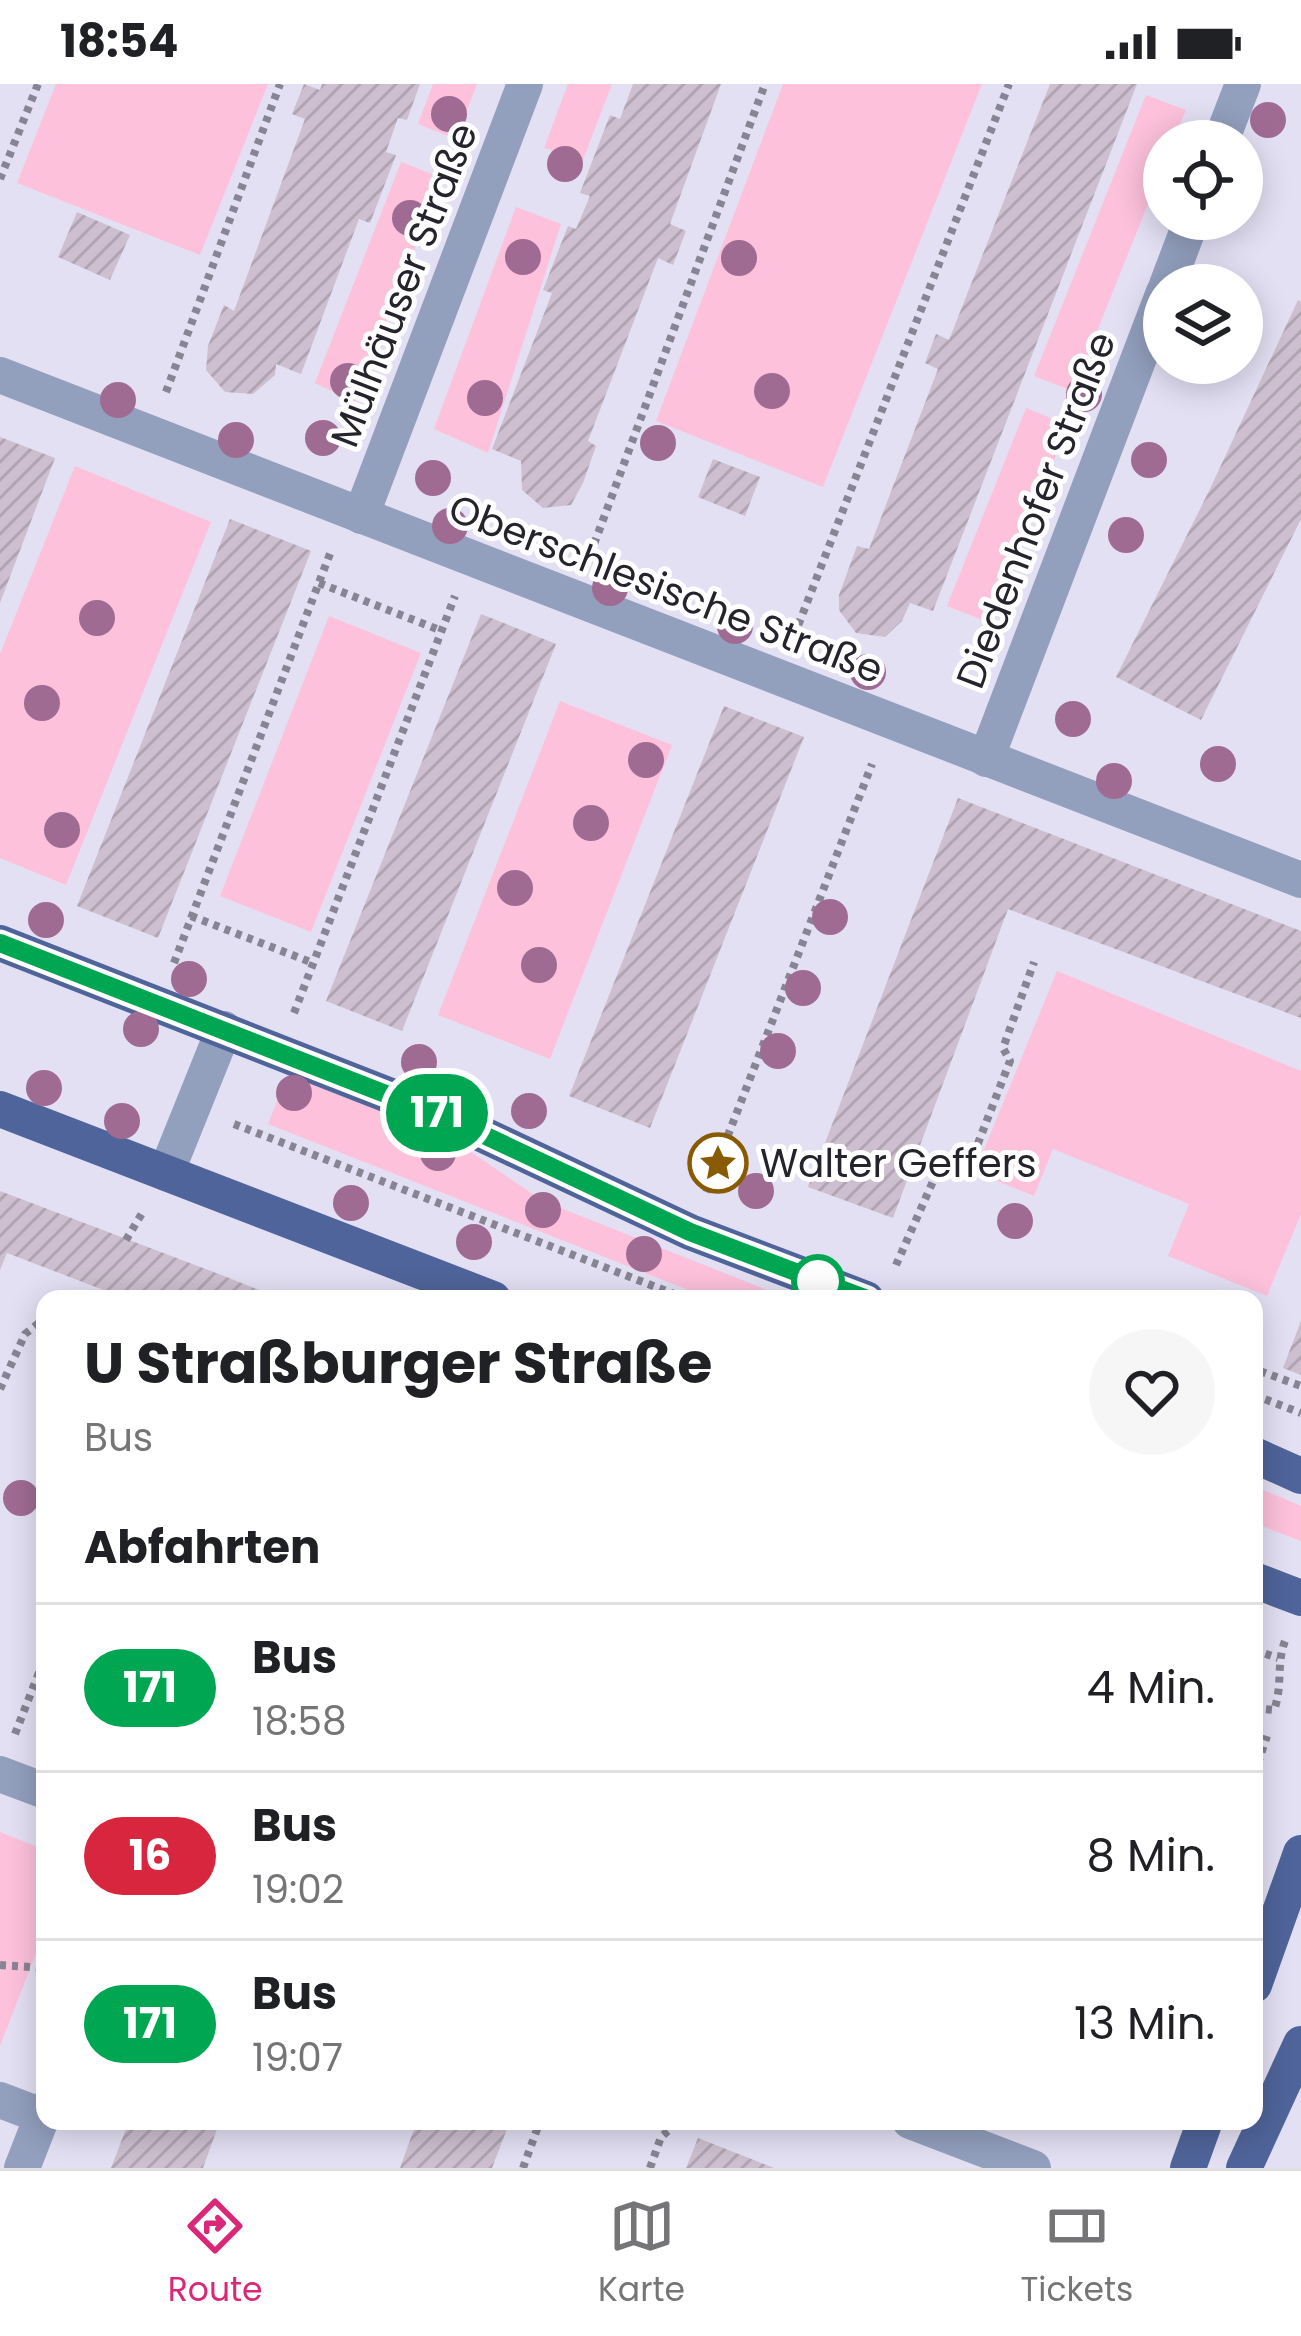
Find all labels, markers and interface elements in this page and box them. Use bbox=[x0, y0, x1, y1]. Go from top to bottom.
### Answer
text: 18:54 bbox=[60, 10, 179, 73]
street label: Mülhäuser Straße bbox=[317, 115, 491, 455]
map controls bbox=[1143, 120, 1263, 384]
button: locate bbox=[1143, 120, 1263, 240]
button: layers bbox=[1143, 264, 1263, 384]
street label: Diedenhofer Straße bbox=[943, 324, 1129, 696]
street label: Oberschlesische Straße bbox=[441, 481, 891, 697]
line badge: 171 bbox=[368, 1074, 506, 1152]
text: 171 bbox=[410, 1083, 464, 1142]
place icon: Walter Geffers bbox=[687, 1132, 749, 1194]
place label: Walter Geffers bbox=[760, 1136, 1037, 1191]
unlabelled marker bbox=[793, 1256, 843, 1306]
text: U Straßburger Straße bbox=[84, 1323, 712, 1403]
button: heart bbox=[1089, 1329, 1215, 1455]
text: Bus bbox=[84, 1410, 153, 1465]
text: Abfahrten bbox=[84, 1516, 320, 1579]
text: Bus bbox=[252, 1626, 337, 1689]
text: 4 Min. bbox=[1087, 1656, 1215, 1719]
text: 171 bbox=[123, 1658, 177, 1717]
text: 18:58 bbox=[252, 1694, 347, 1749]
text: Bus bbox=[252, 1794, 337, 1857]
text: 8 Min. bbox=[1087, 1824, 1215, 1887]
text: 16 bbox=[129, 1826, 171, 1885]
text: 19:02 bbox=[252, 1862, 344, 1917]
text: Bus bbox=[252, 1962, 337, 2025]
text: 13 Min. bbox=[1074, 1992, 1215, 2055]
text: 171 bbox=[123, 1994, 177, 2053]
text: 19:07 bbox=[252, 2030, 343, 2085]
tab: Route bbox=[168, 2193, 263, 2315]
tab: Karte bbox=[598, 2193, 685, 2315]
tab: Tickets bbox=[1021, 2193, 1133, 2315]

